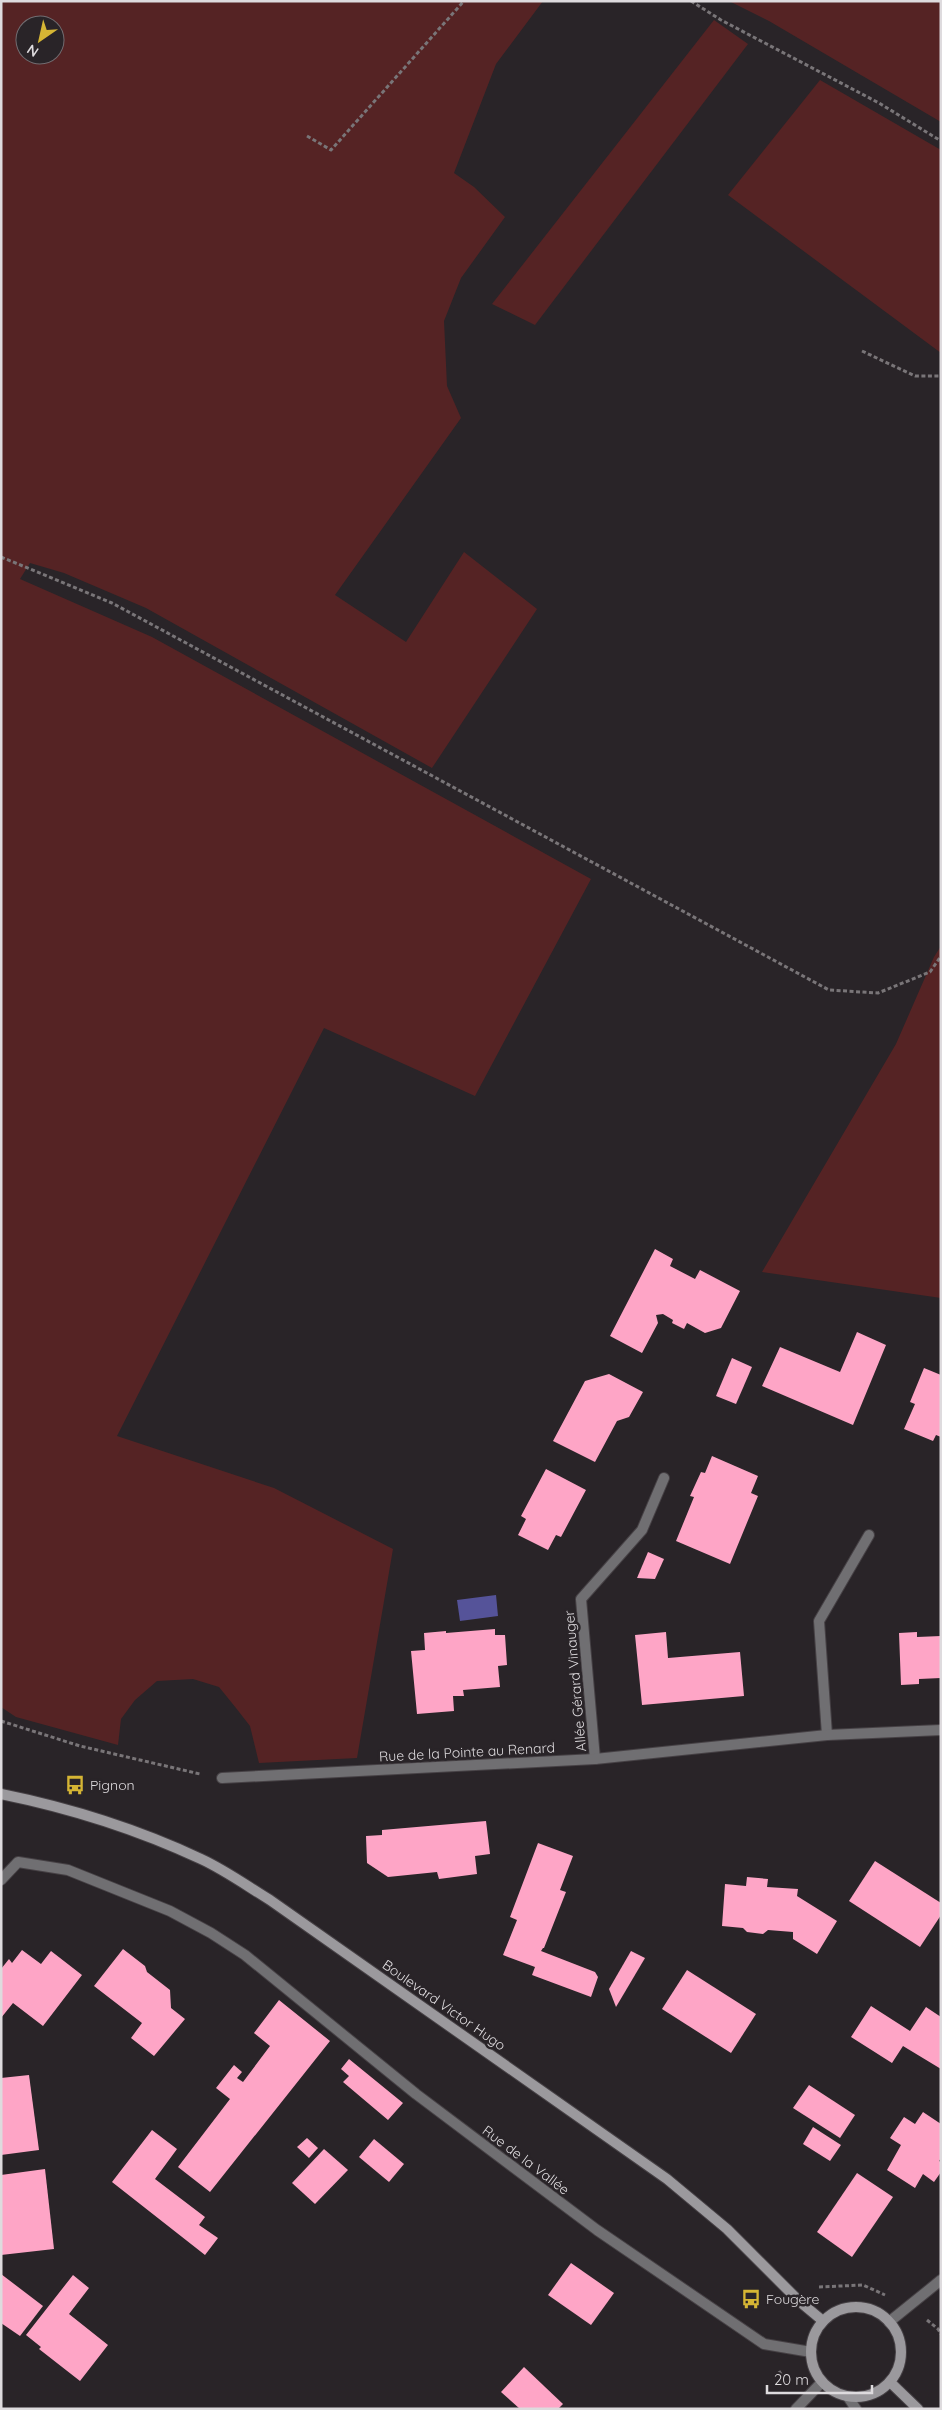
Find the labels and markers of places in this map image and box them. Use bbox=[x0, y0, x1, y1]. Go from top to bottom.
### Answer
bus stop icon: Pignon bbox=[64, 1774, 86, 1796]
place label: Pignon bbox=[90, 1776, 135, 1794]
bus stop icon: Fougère bbox=[740, 2288, 762, 2310]
place label: Fougère bbox=[766, 2290, 819, 2308]

